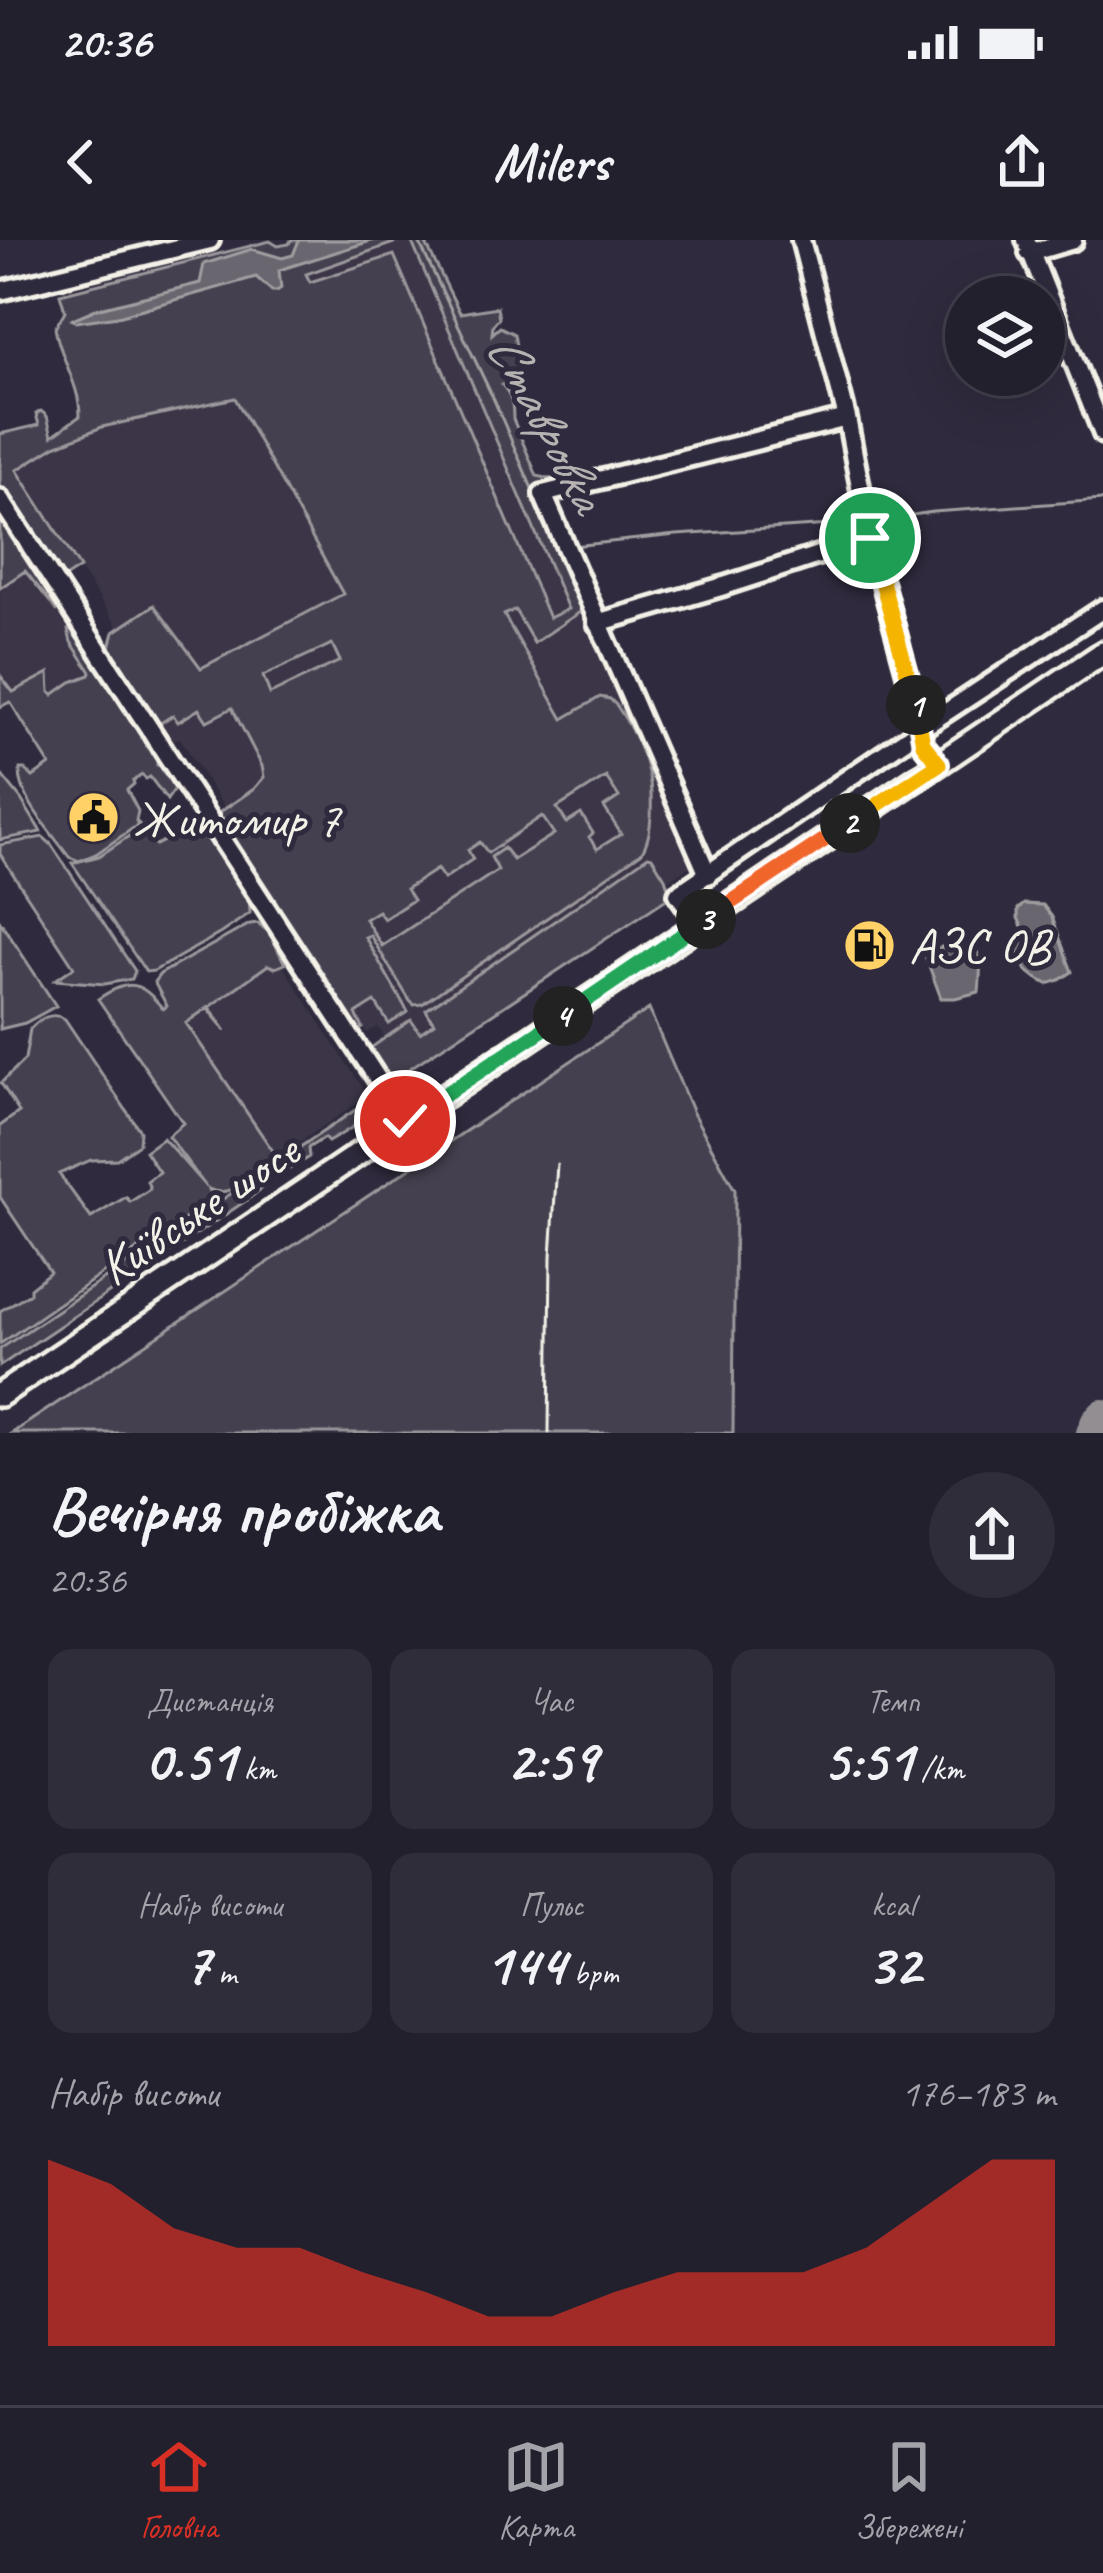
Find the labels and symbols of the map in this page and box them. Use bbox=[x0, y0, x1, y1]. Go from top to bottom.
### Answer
water label: Ставровка bbox=[472, 321, 625, 527]
pin bbox=[819, 487, 921, 589]
pin: 1 bbox=[886, 675, 946, 735]
place label: Житомир 7 bbox=[133, 787, 343, 851]
public building icon: Житомир 7 bbox=[66, 790, 122, 846]
pin: 2 bbox=[820, 793, 880, 853]
pin: 3 bbox=[676, 889, 736, 949]
place label: АЗС ОВ bbox=[909, 914, 1054, 978]
fuel station icon: АЗС ОВ bbox=[842, 917, 898, 973]
pin: 4 bbox=[533, 986, 593, 1046]
pin bbox=[354, 1070, 456, 1172]
street label: Київське шосе bbox=[86, 1117, 314, 1299]

